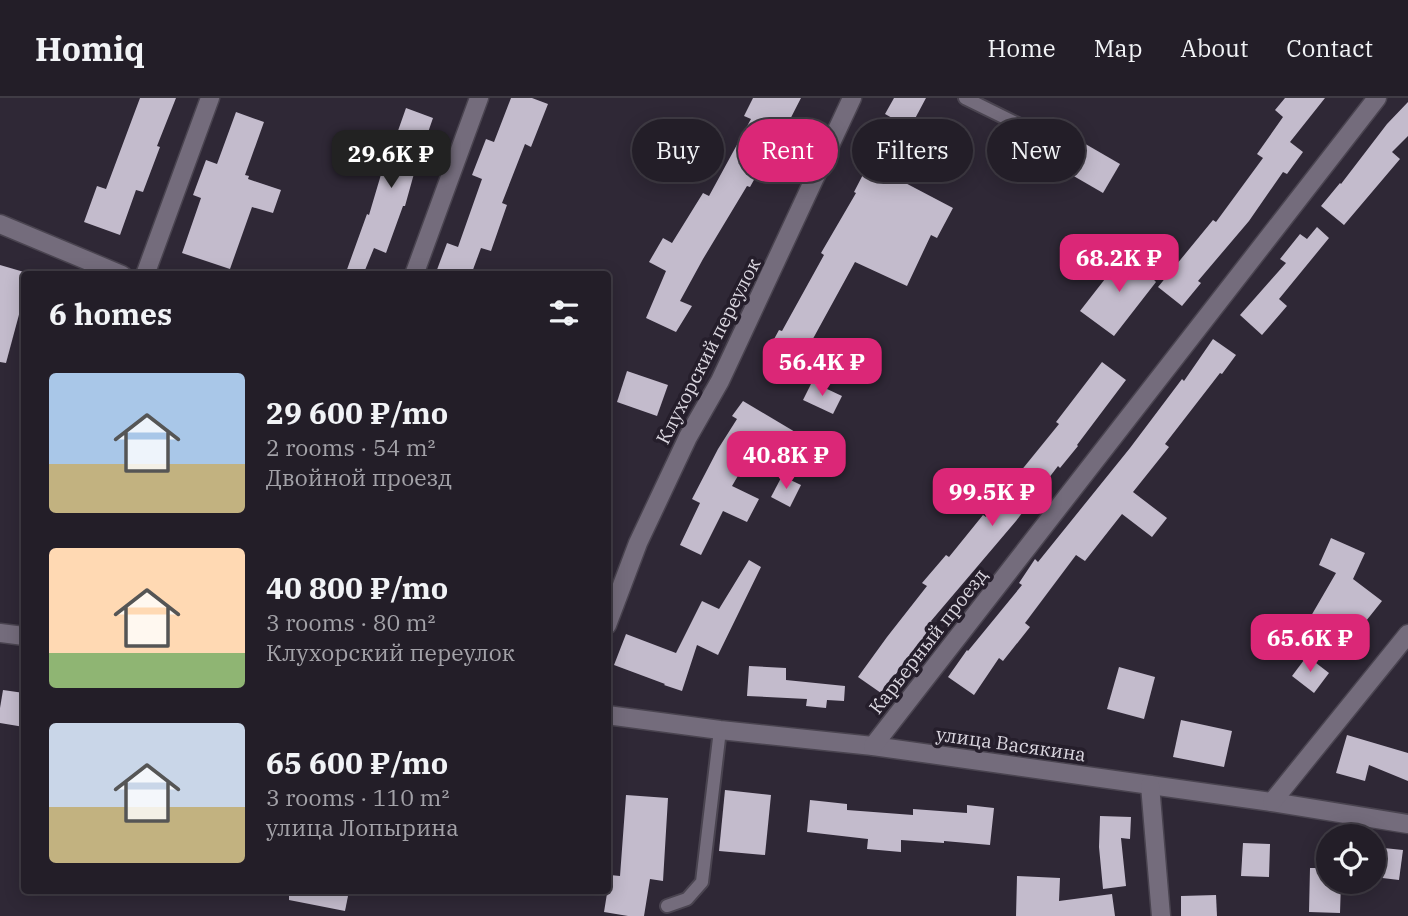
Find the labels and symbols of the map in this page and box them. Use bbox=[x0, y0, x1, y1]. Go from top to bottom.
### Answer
pin: 29.6K ₽ bbox=[326, 130, 456, 190]
pin: 68.2K ₽ bbox=[1054, 234, 1184, 294]
street label: Клухорский переулок bbox=[651, 254, 765, 448]
pin: 56.4K ₽ bbox=[757, 338, 887, 398]
pin: 40.8K ₽ bbox=[721, 432, 851, 491]
pin: 99.5K ₽ bbox=[927, 468, 1057, 528]
street label: Карьерный проезд bbox=[864, 563, 992, 719]
pin: 65.6K ₽ bbox=[1245, 614, 1375, 674]
street label: улица Васякина bbox=[934, 722, 1088, 766]

